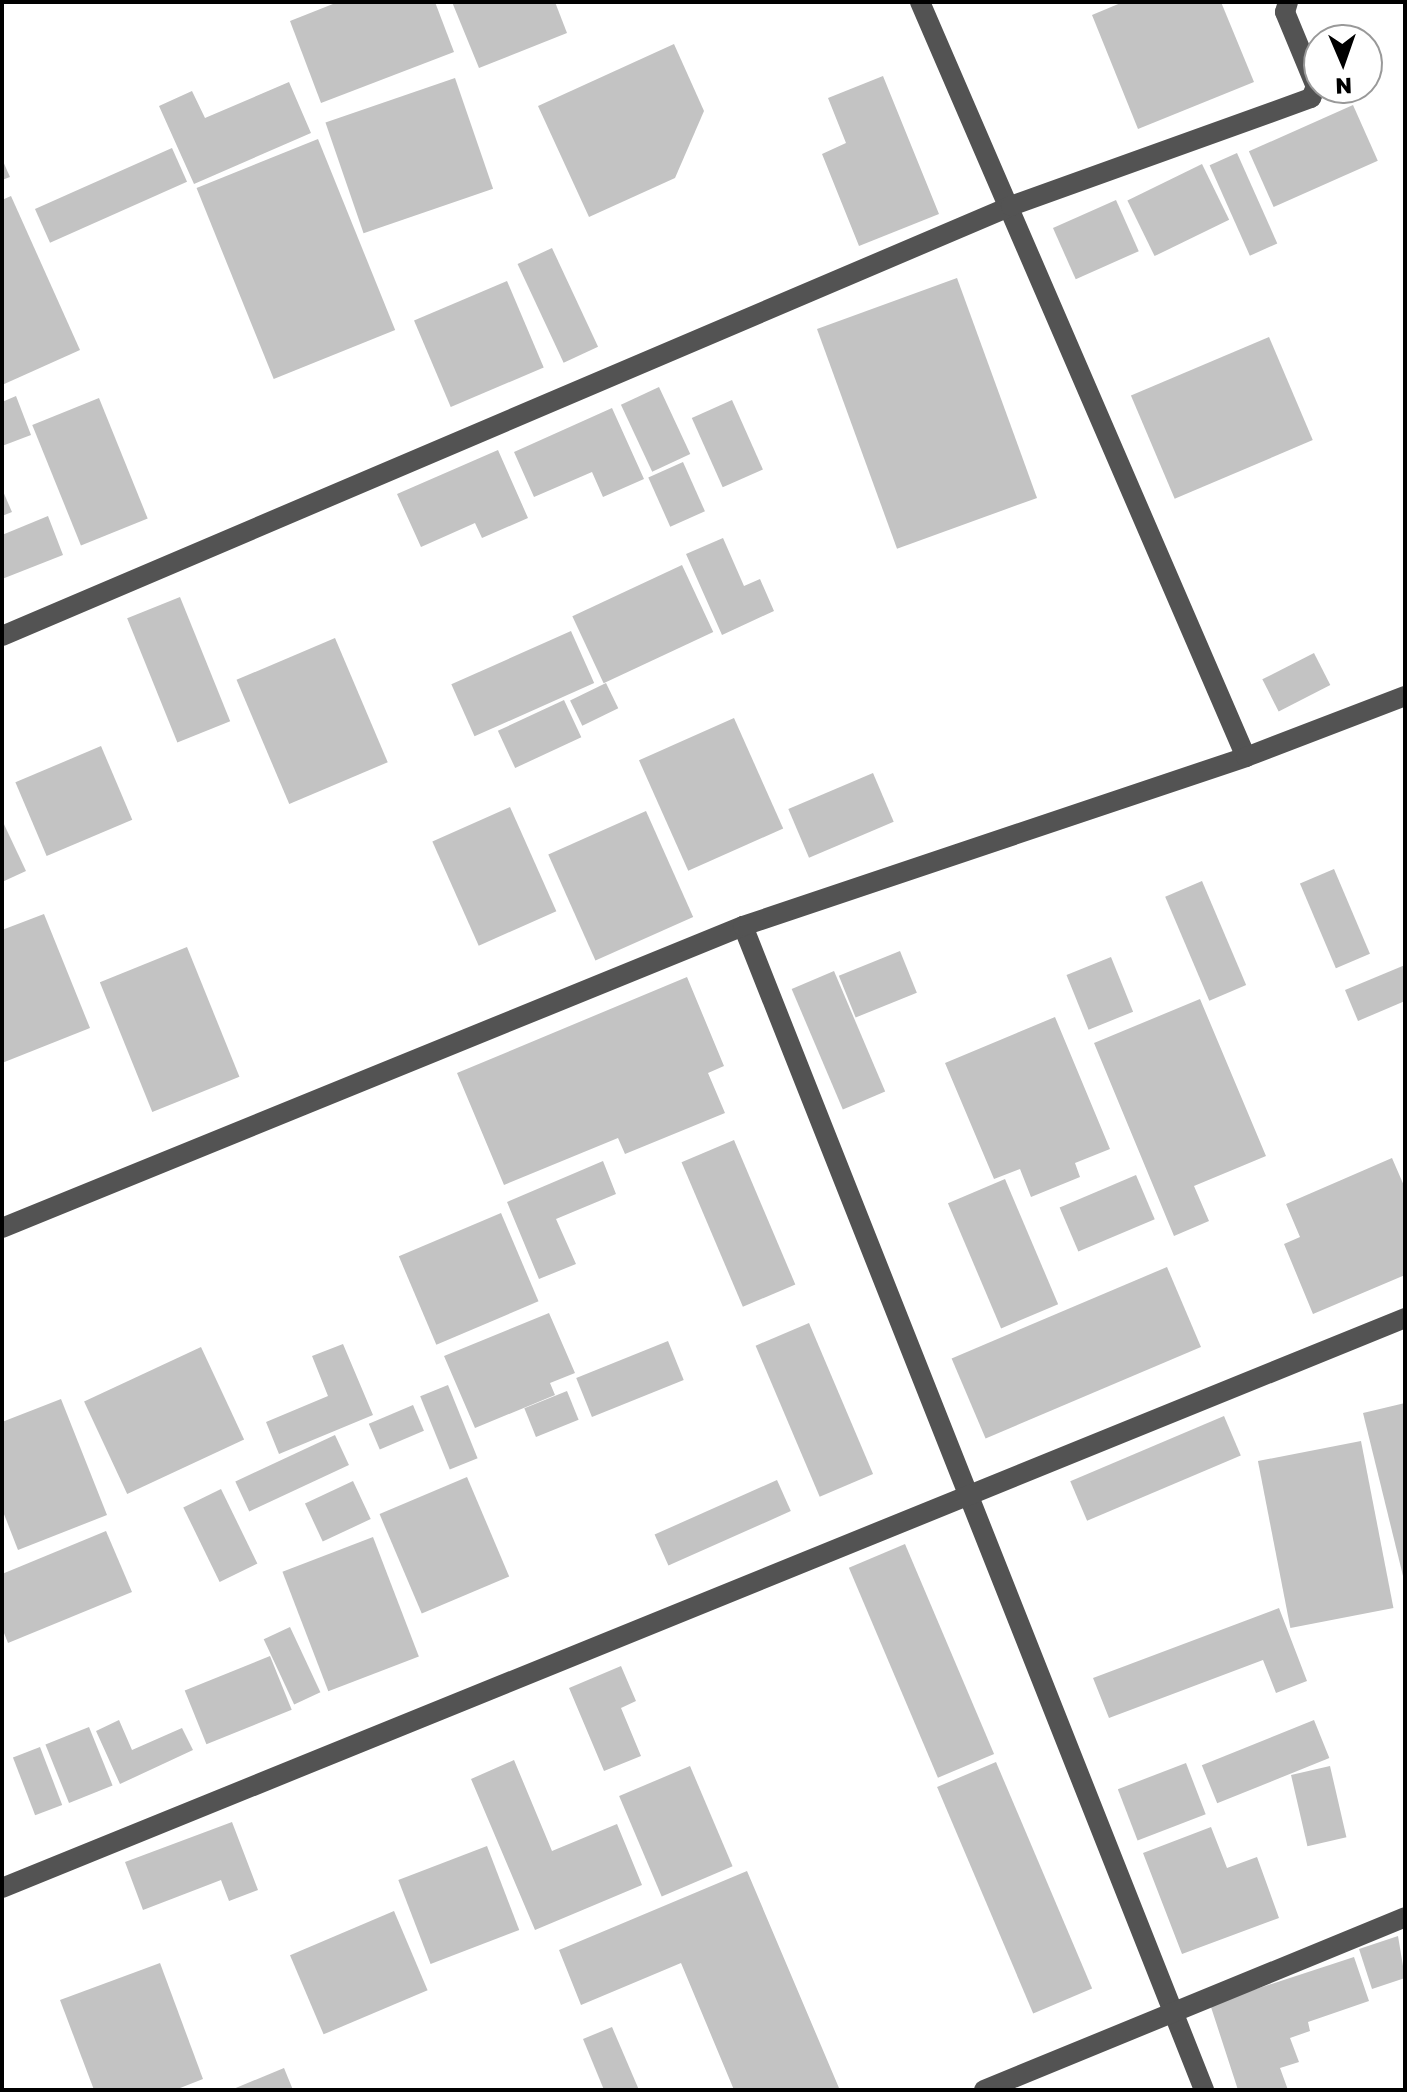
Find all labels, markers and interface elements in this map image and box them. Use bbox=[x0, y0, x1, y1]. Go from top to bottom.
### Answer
north arrow bbox=[1303, 24, 1383, 104]
text: N bbox=[1335, 73, 1353, 100]

